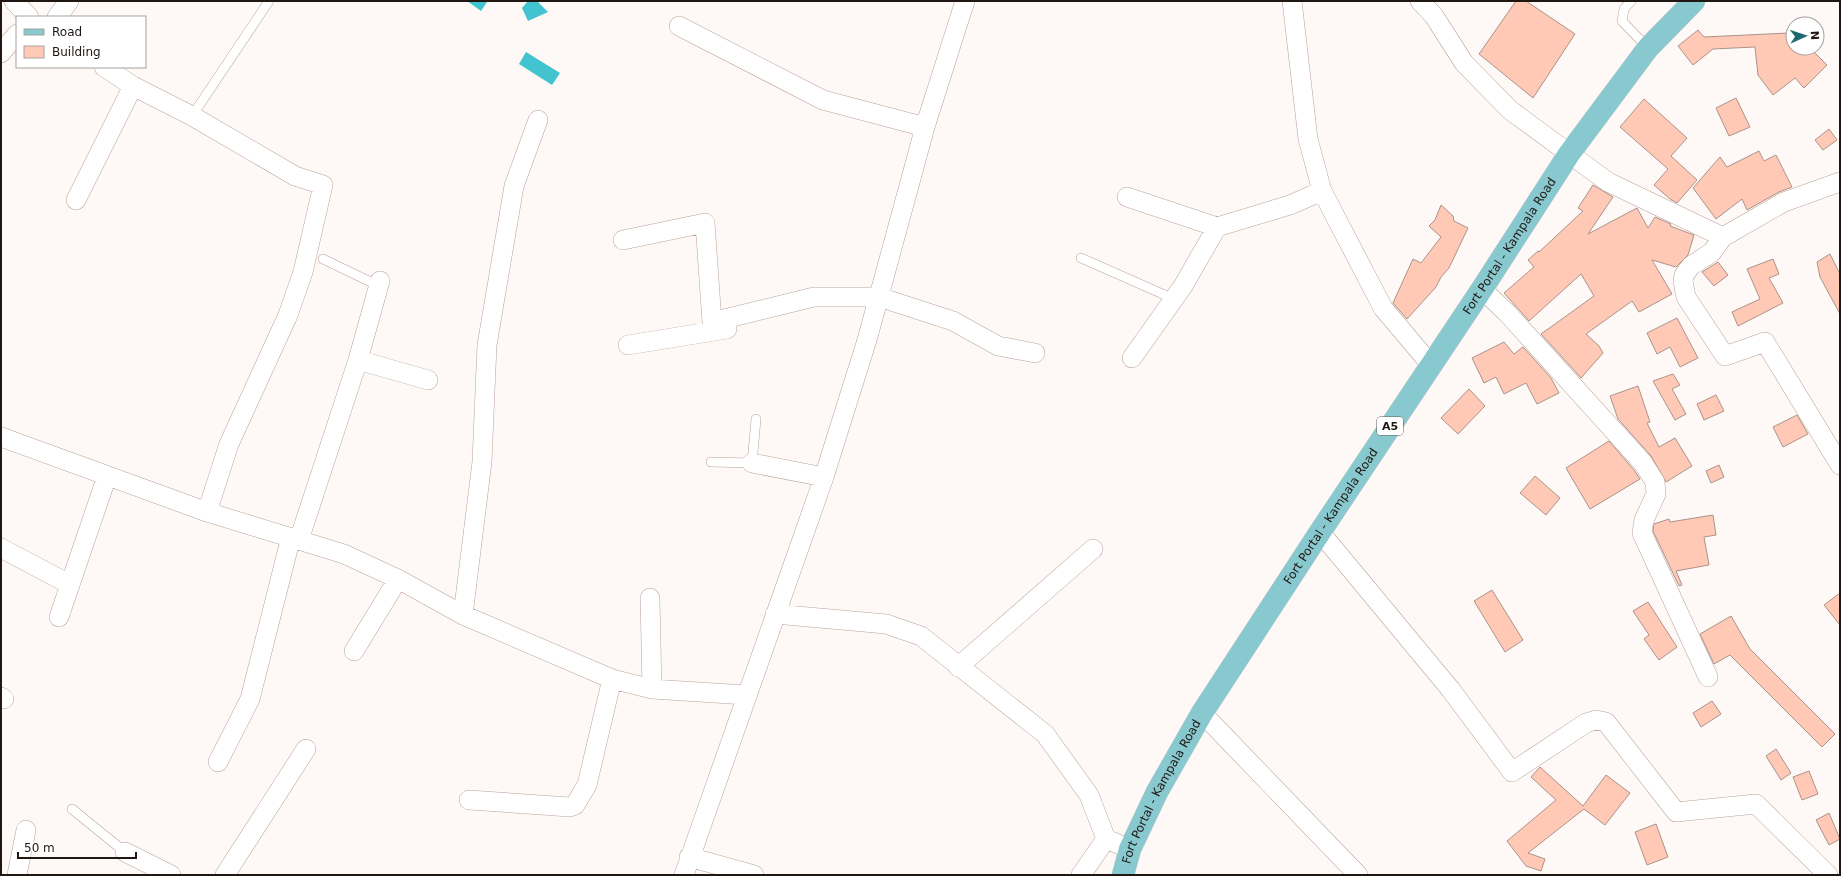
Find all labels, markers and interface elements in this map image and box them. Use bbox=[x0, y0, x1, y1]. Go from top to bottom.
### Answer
legend bbox=[16, 16, 146, 68]
north arrow bbox=[1785, 16, 1825, 56]
text: Road bbox=[52, 25, 82, 39]
text: N bbox=[1808, 31, 1821, 40]
text: Building bbox=[52, 45, 101, 59]
street label: Fort Portal - Kampala Road bbox=[1460, 175, 1559, 317]
road number: A5 bbox=[1377, 417, 1403, 435]
street label: Fort Portal - Kampala Road bbox=[1281, 446, 1381, 587]
street label: Fort Portal - Kampala Road bbox=[1119, 717, 1204, 865]
scale bar bbox=[18, 834, 136, 860]
text: 50 m bbox=[24, 841, 55, 855]

